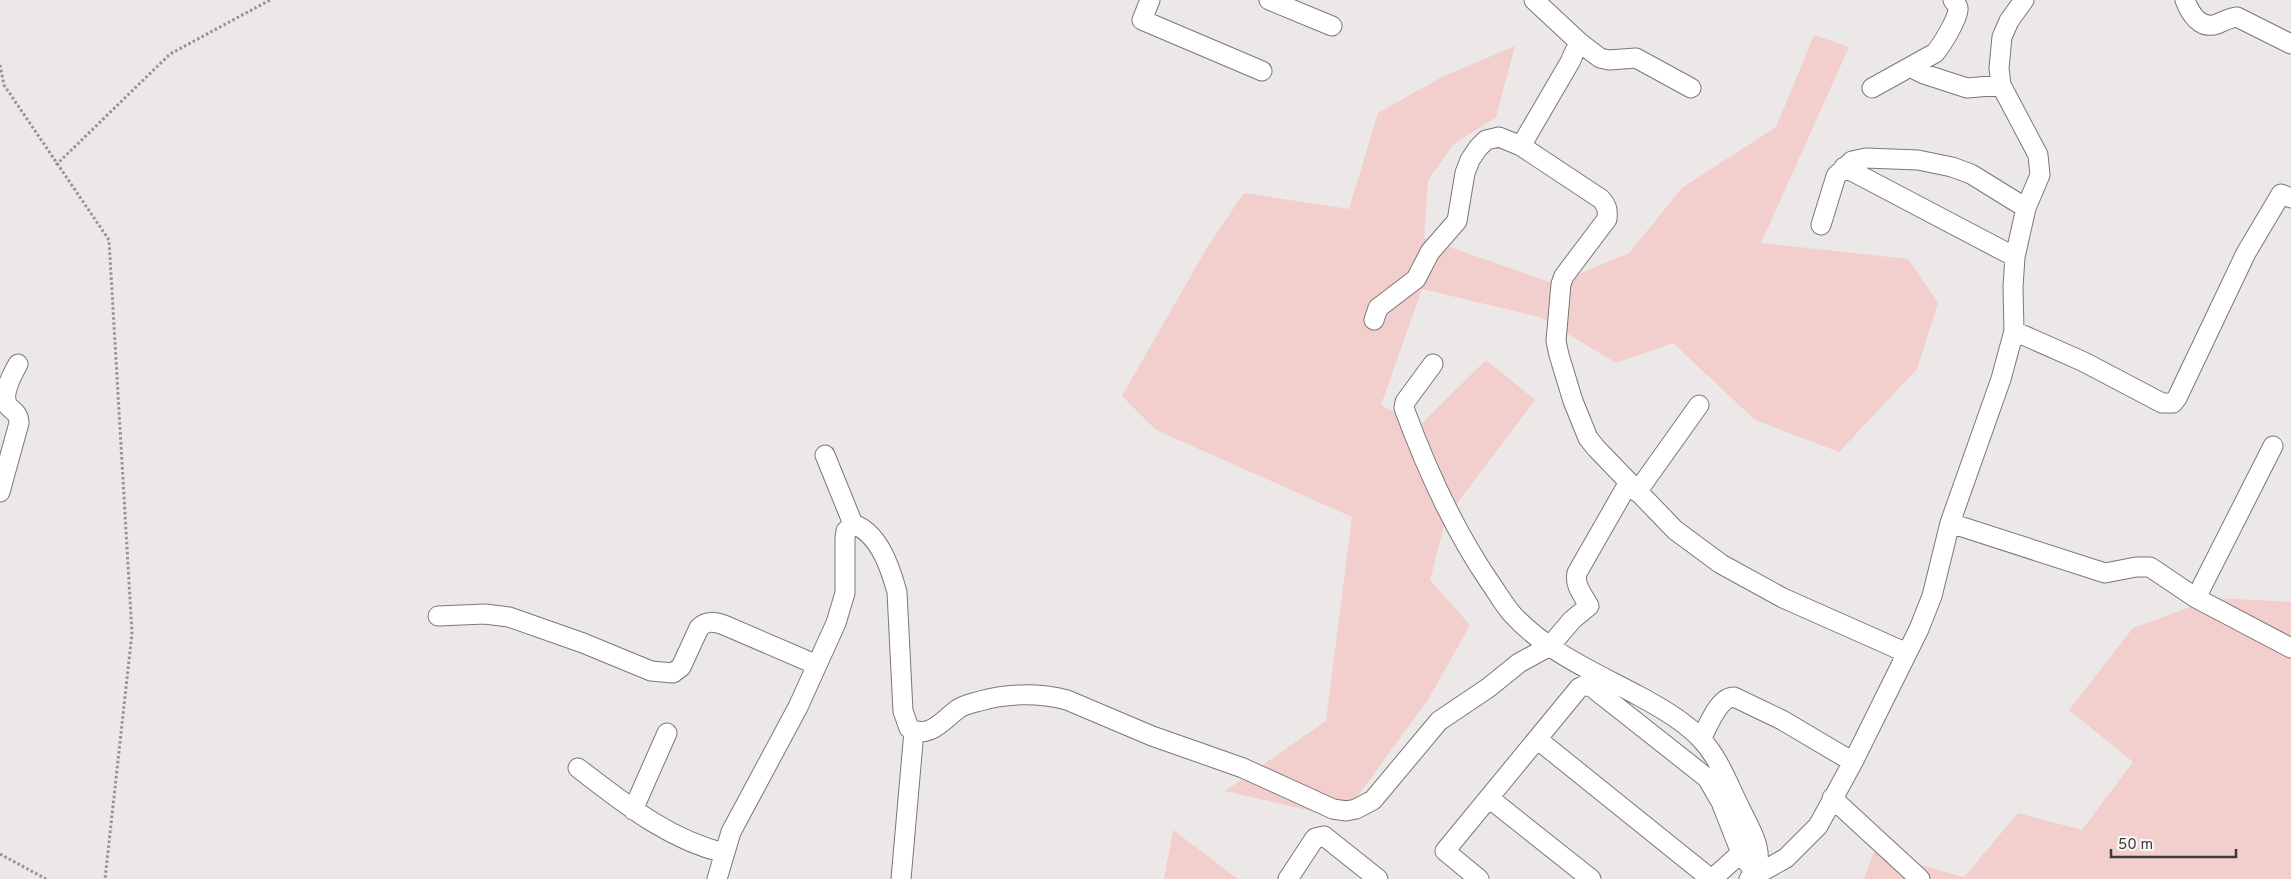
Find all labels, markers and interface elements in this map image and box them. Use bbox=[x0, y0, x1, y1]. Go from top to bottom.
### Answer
scale bar bbox=[2111, 826, 2236, 858]
text: 50 m bbox=[2118, 836, 2153, 855]

